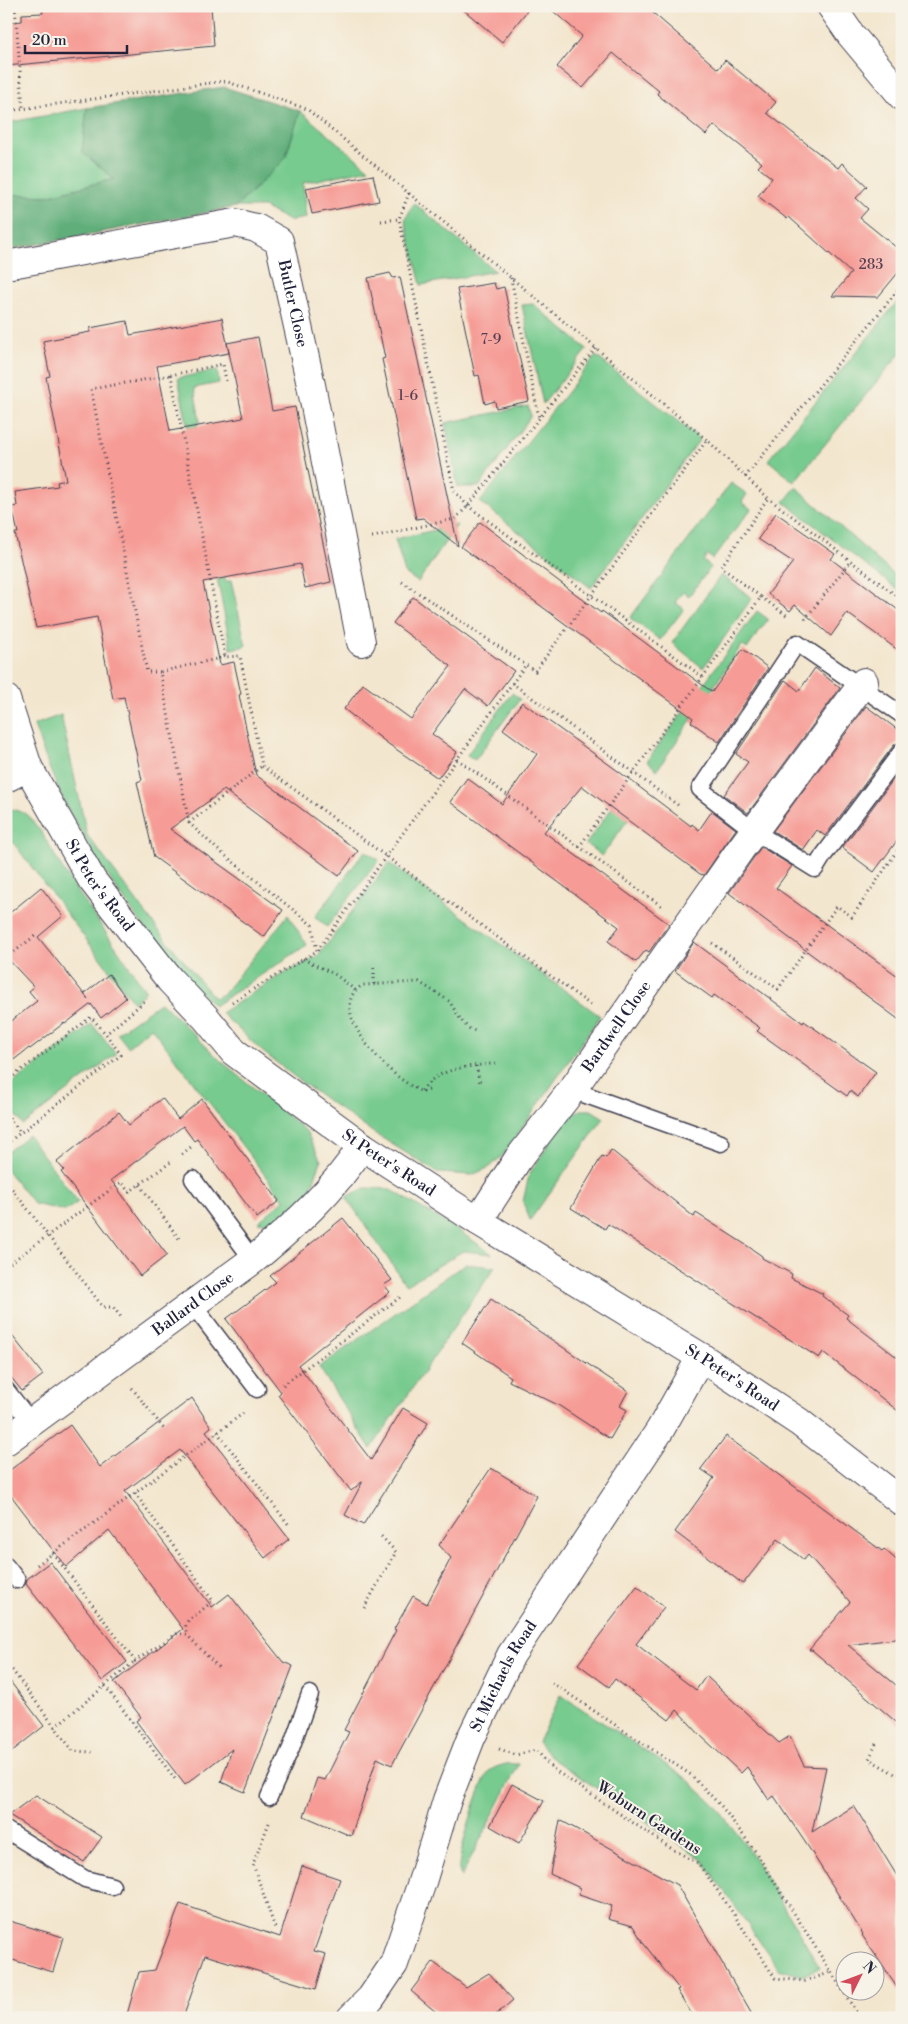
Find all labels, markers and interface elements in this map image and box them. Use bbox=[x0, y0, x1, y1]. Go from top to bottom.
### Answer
scale bar bbox=[25, 22, 128, 54]
text: 20 m bbox=[32, 31, 67, 50]
house number: 283 bbox=[859, 256, 883, 274]
street label: Butler Close bbox=[273, 257, 312, 349]
house number: 7-9 bbox=[481, 331, 501, 349]
house number: 1-6 bbox=[398, 387, 419, 405]
street label: St Peter's Road bbox=[61, 836, 138, 935]
street label: Bardwell Close bbox=[577, 977, 655, 1077]
street label: St Peter's Road bbox=[338, 1125, 439, 1201]
street label: Ballard Close bbox=[148, 1267, 238, 1341]
street label: St Peter's Road bbox=[682, 1340, 783, 1416]
street label: St Michaels Road bbox=[465, 1617, 541, 1735]
street label: Woburn Gardens bbox=[592, 1776, 705, 1859]
north arrow bbox=[836, 1952, 886, 2002]
text: N bbox=[859, 1958, 879, 1978]

